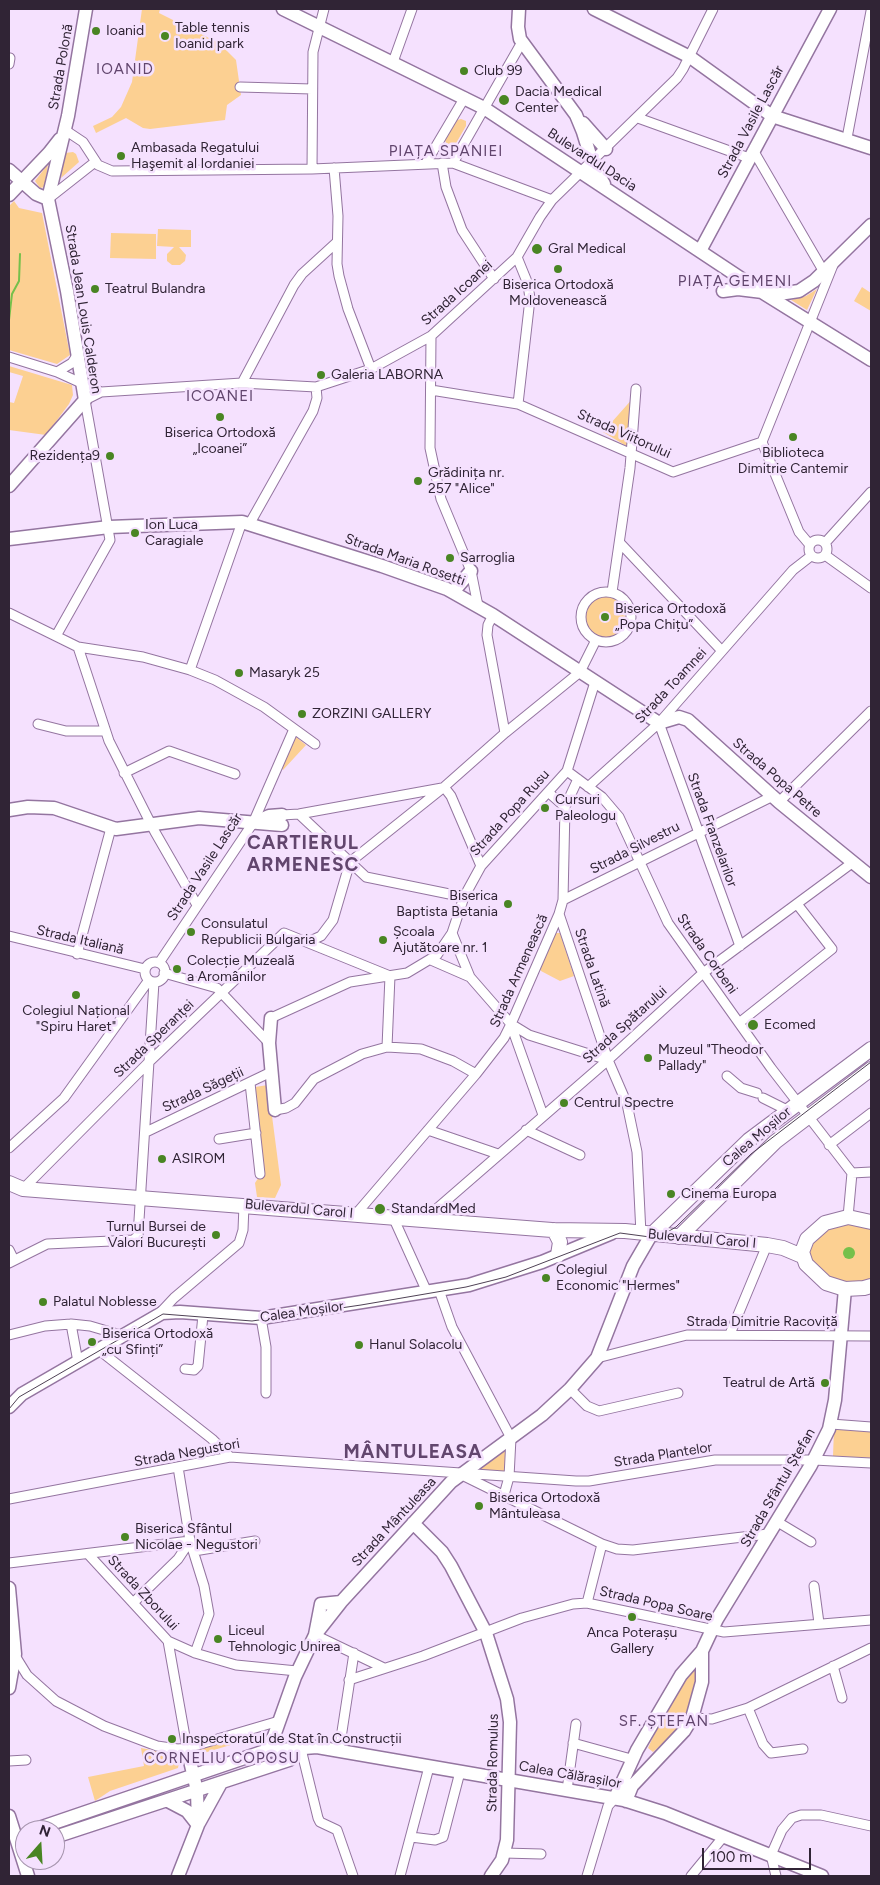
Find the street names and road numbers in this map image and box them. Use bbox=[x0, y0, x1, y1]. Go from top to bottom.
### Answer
street label: Strada Polonă bbox=[45, 23, 77, 111]
street label: Strada Vasile Lascăr bbox=[714, 63, 788, 181]
street label: Bulevardul Dacia bbox=[544, 125, 640, 195]
street label: Strada Jean Louis Calderon bbox=[61, 223, 105, 395]
street label: Strada Icoanei bbox=[418, 257, 496, 329]
street label: Strada Viitorului bbox=[575, 406, 673, 462]
street label: Strada Maria Rosetti bbox=[342, 530, 468, 590]
street label: Strada Toamnei bbox=[632, 645, 710, 727]
street label: Strada Popa Petre bbox=[729, 735, 825, 821]
street label: Strada Popa Rusu bbox=[467, 766, 553, 860]
street label: Strada Franzelarilor bbox=[684, 771, 740, 889]
street label: Strada Vasile Lascăr bbox=[164, 810, 246, 924]
street label: Strada Silvestru bbox=[587, 818, 683, 878]
street label: Strada Corbeni bbox=[673, 911, 741, 997]
street label: Strada Armenească bbox=[486, 912, 552, 1030]
street label: Strada Italiană bbox=[35, 922, 125, 958]
street label: Strada Latină bbox=[571, 926, 613, 1010]
street label: Strada Spătarului bbox=[579, 983, 671, 1067]
street label: Strada Speranței bbox=[110, 997, 198, 1081]
street label: Strada Săgeții bbox=[160, 1064, 246, 1116]
street label: Calea Moșilor bbox=[719, 1103, 795, 1171]
street label: Bulevardul Carol I bbox=[244, 1196, 354, 1222]
street label: Bulevardul Carol I bbox=[647, 1226, 757, 1252]
street label: Calea Moșilor bbox=[259, 1298, 345, 1326]
street label: Strada Dimitrie Racoviță bbox=[686, 1314, 838, 1330]
street label: Strada Sfântul Ștefan bbox=[737, 1426, 819, 1550]
street label: Strada Negustori bbox=[133, 1435, 241, 1471]
street label: Strada Plantelor bbox=[613, 1439, 713, 1471]
street label: Strada Mântuleasa bbox=[348, 1474, 440, 1570]
street label: Strada Zborului bbox=[104, 1552, 182, 1634]
street label: Strada Popa Soare bbox=[598, 1583, 714, 1625]
street label: Strada Romulus bbox=[484, 1714, 502, 1812]
street label: Calea Călărașilor bbox=[518, 1758, 622, 1792]

